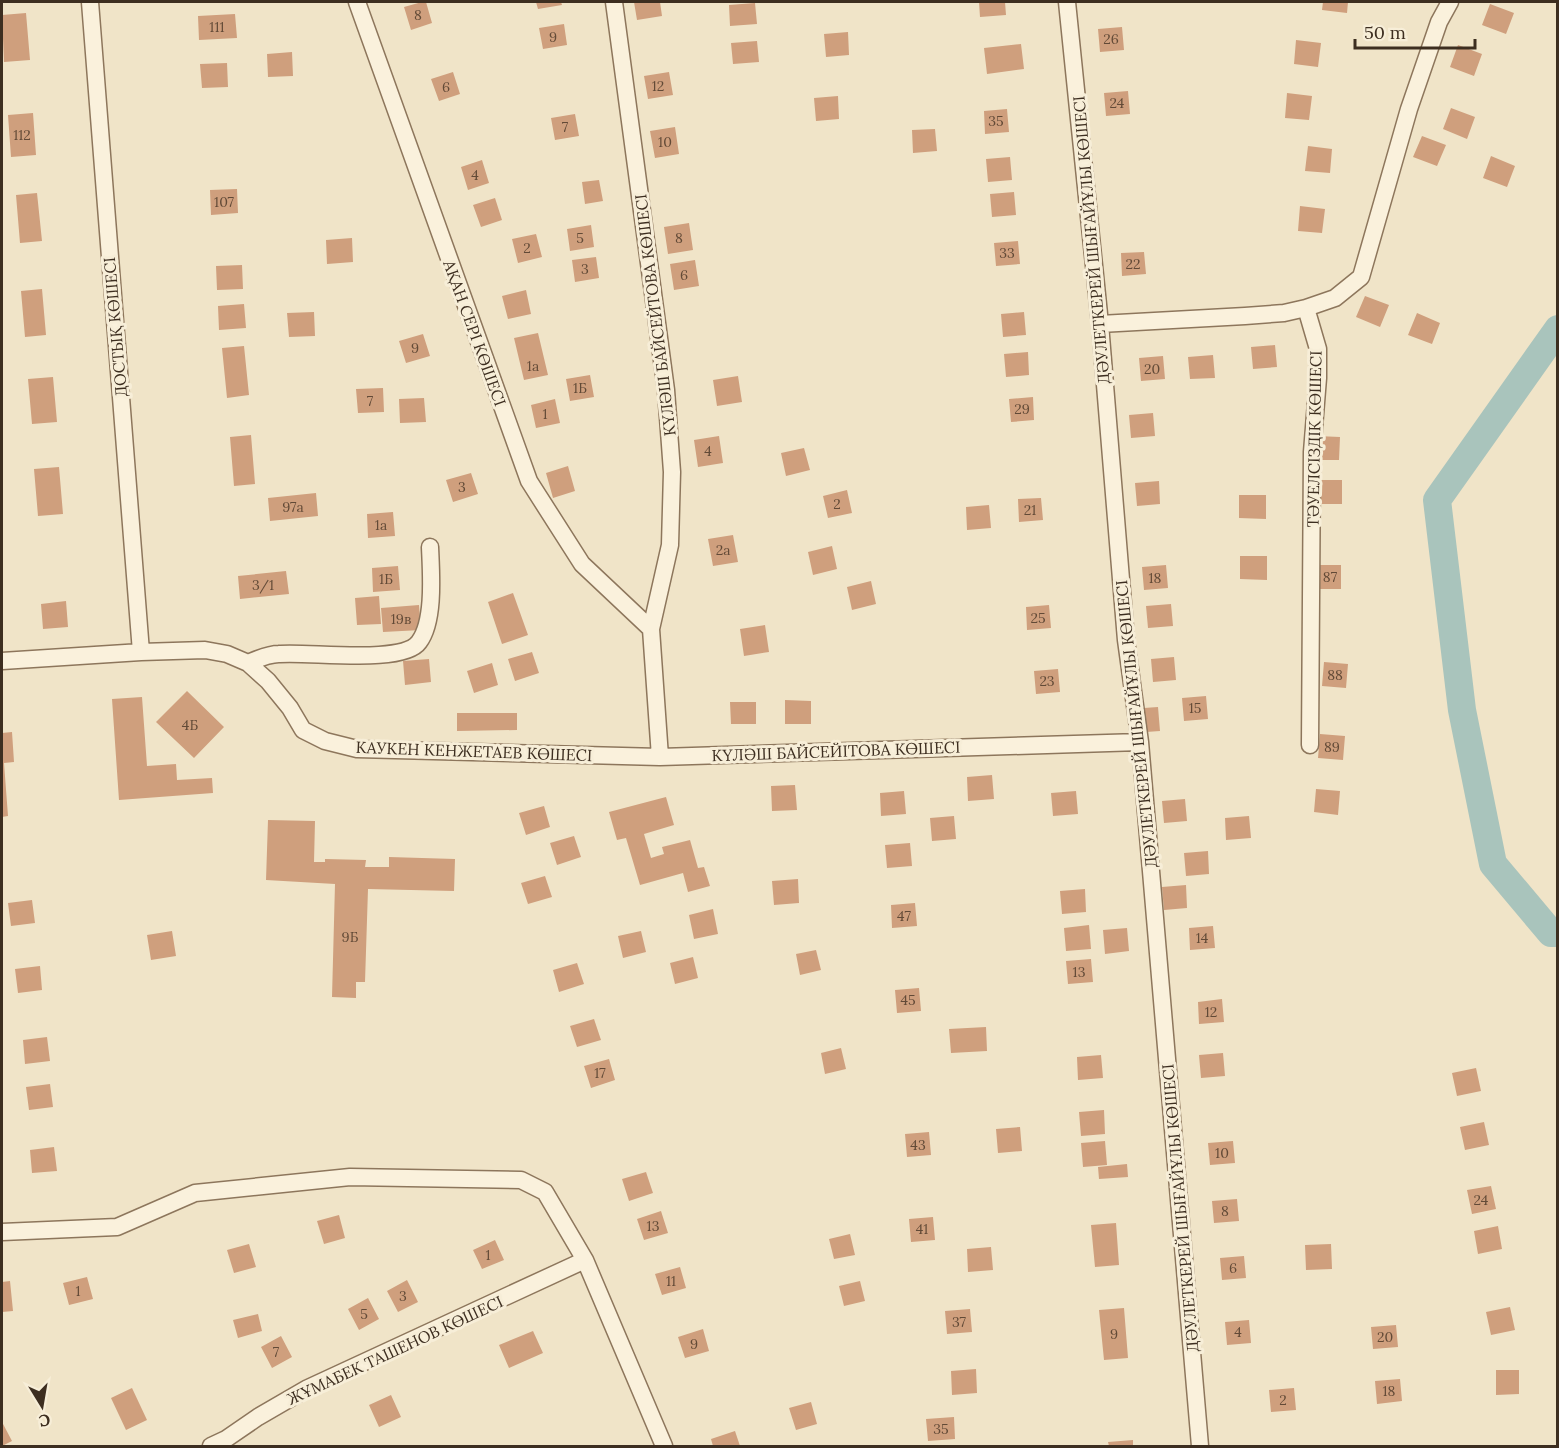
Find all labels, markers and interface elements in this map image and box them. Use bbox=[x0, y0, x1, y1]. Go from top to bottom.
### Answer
house number: 8 bbox=[414, 6, 422, 24]
scale bar bbox=[1355, 12, 1475, 50]
house number: 111 bbox=[209, 18, 225, 36]
text: 50 m bbox=[1364, 21, 1406, 44]
house number: 9 bbox=[549, 28, 557, 46]
house number: 26 bbox=[1103, 30, 1119, 48]
house number: 12 bbox=[652, 77, 664, 95]
house number: 6 bbox=[442, 78, 450, 96]
house number: 24 bbox=[1110, 94, 1125, 112]
street label: ДӘУЛЕТКЕРЕЙ ШЫҒАЙҰЛЫ КӨШЕСІ bbox=[1068, 95, 1114, 385]
house number: 35 bbox=[988, 112, 1004, 130]
house number: 7 bbox=[562, 118, 569, 136]
house number: 112 bbox=[13, 126, 31, 144]
house number: 10 bbox=[658, 133, 672, 151]
house number: 4 bbox=[471, 166, 479, 184]
house number: 107 bbox=[214, 193, 235, 211]
street label: КҮЛӘШ БАЙСЕЙТОВА КӨШЕСІ bbox=[630, 193, 680, 437]
house number: 5 bbox=[576, 229, 584, 247]
house number: 8 bbox=[675, 229, 683, 247]
house number: 2 bbox=[523, 239, 531, 257]
house number: 33 bbox=[999, 244, 1015, 262]
house number: 22 bbox=[1125, 255, 1141, 273]
street label: ДОСТЫҚ КӨШЕСІ bbox=[99, 256, 131, 398]
street label: АҚАН СЕРІ КӨШЕСІ bbox=[439, 256, 511, 409]
house number: 3 bbox=[581, 260, 589, 278]
house number: 6 bbox=[680, 266, 688, 284]
house number: 9 bbox=[411, 339, 419, 357]
street label: ТӘУЕЛСІЗДІК КӨШЕСІ bbox=[1302, 350, 1326, 528]
house number: 1а bbox=[527, 357, 539, 375]
house number: 20 bbox=[1144, 360, 1160, 378]
house number: 1Б bbox=[573, 379, 587, 397]
house number: 7 bbox=[367, 392, 374, 410]
house number: 29 bbox=[1014, 400, 1030, 418]
house number: 1 bbox=[542, 405, 548, 423]
house number: 4 bbox=[704, 442, 712, 460]
house number: 3 bbox=[458, 478, 466, 496]
house number: 2 bbox=[833, 495, 841, 513]
house number: 97а bbox=[282, 498, 304, 516]
house number: 21 bbox=[1024, 501, 1036, 519]
house number: 1а bbox=[375, 516, 387, 534]
house number: 2а bbox=[716, 541, 730, 559]
house number: 87 bbox=[1323, 568, 1338, 586]
house number: 18 bbox=[1149, 569, 1162, 587]
house number: 1Б bbox=[379, 570, 393, 588]
house number: 3/1 bbox=[252, 576, 274, 594]
street label: ДӘУЛЕТКЕРЕЙ ШЫҒАЙҰЛЫ КӨШЕСІ bbox=[1111, 579, 1161, 869]
house number: 25 bbox=[1030, 609, 1046, 627]
house number: 19в bbox=[391, 610, 411, 628]
house number: 88 bbox=[1327, 666, 1343, 684]
house number: 23 bbox=[1039, 672, 1055, 690]
house number: 15 bbox=[1189, 699, 1201, 717]
house number: 4Б bbox=[182, 716, 198, 734]
street label: КАУКЕН КЕНЖЕТАЕВ КӨШЕСІ bbox=[355, 737, 593, 765]
street label: КҮЛӘШ БАЙСЕЙІТОВА КӨШЕСІ bbox=[711, 737, 961, 765]
house number: 89 bbox=[1324, 738, 1340, 756]
house number: 47 bbox=[897, 907, 912, 925]
house number: 9Б bbox=[342, 928, 359, 946]
house number: 14 bbox=[1196, 929, 1209, 947]
house number: 13 bbox=[1073, 963, 1086, 981]
house number: 45 bbox=[900, 991, 916, 1009]
house number: 12 bbox=[1205, 1003, 1217, 1021]
street label: ДӘУЛЕТКЕРЕЙ ШЫҒАЙҰЛЫ КӨШЕСІ bbox=[1157, 1063, 1203, 1353]
house number: 17 bbox=[594, 1064, 606, 1082]
house number: 43 bbox=[910, 1136, 926, 1154]
house number: 10 bbox=[1215, 1144, 1229, 1162]
house number: 24 bbox=[1474, 1191, 1489, 1209]
house number: 8 bbox=[1221, 1202, 1229, 1220]
house number: 13 bbox=[647, 1217, 660, 1235]
house number: 41 bbox=[916, 1220, 928, 1238]
house number: 1 bbox=[485, 1246, 491, 1264]
house number: 6 bbox=[1229, 1259, 1237, 1277]
house number: 11 bbox=[666, 1272, 676, 1290]
house number: 1 bbox=[75, 1282, 81, 1300]
house number: 3 bbox=[399, 1287, 407, 1305]
street label: ЖҰМАБЕК ТАШЕНОВ КӨШЕСІ bbox=[284, 1291, 506, 1409]
house number: 5 bbox=[360, 1305, 368, 1323]
house number: 37 bbox=[952, 1313, 967, 1331]
house number: 4 bbox=[1234, 1323, 1242, 1341]
house number: 9 bbox=[1110, 1325, 1118, 1343]
house number: 20 bbox=[1377, 1328, 1393, 1346]
house number: 9 bbox=[690, 1335, 698, 1353]
house number: 7 bbox=[273, 1343, 280, 1361]
north arrow bbox=[12, 1376, 72, 1436]
house number: 18 bbox=[1383, 1382, 1396, 1400]
house number: 2 bbox=[1279, 1391, 1287, 1409]
text: С bbox=[38, 1410, 52, 1432]
house number: 35 bbox=[933, 1420, 949, 1438]

